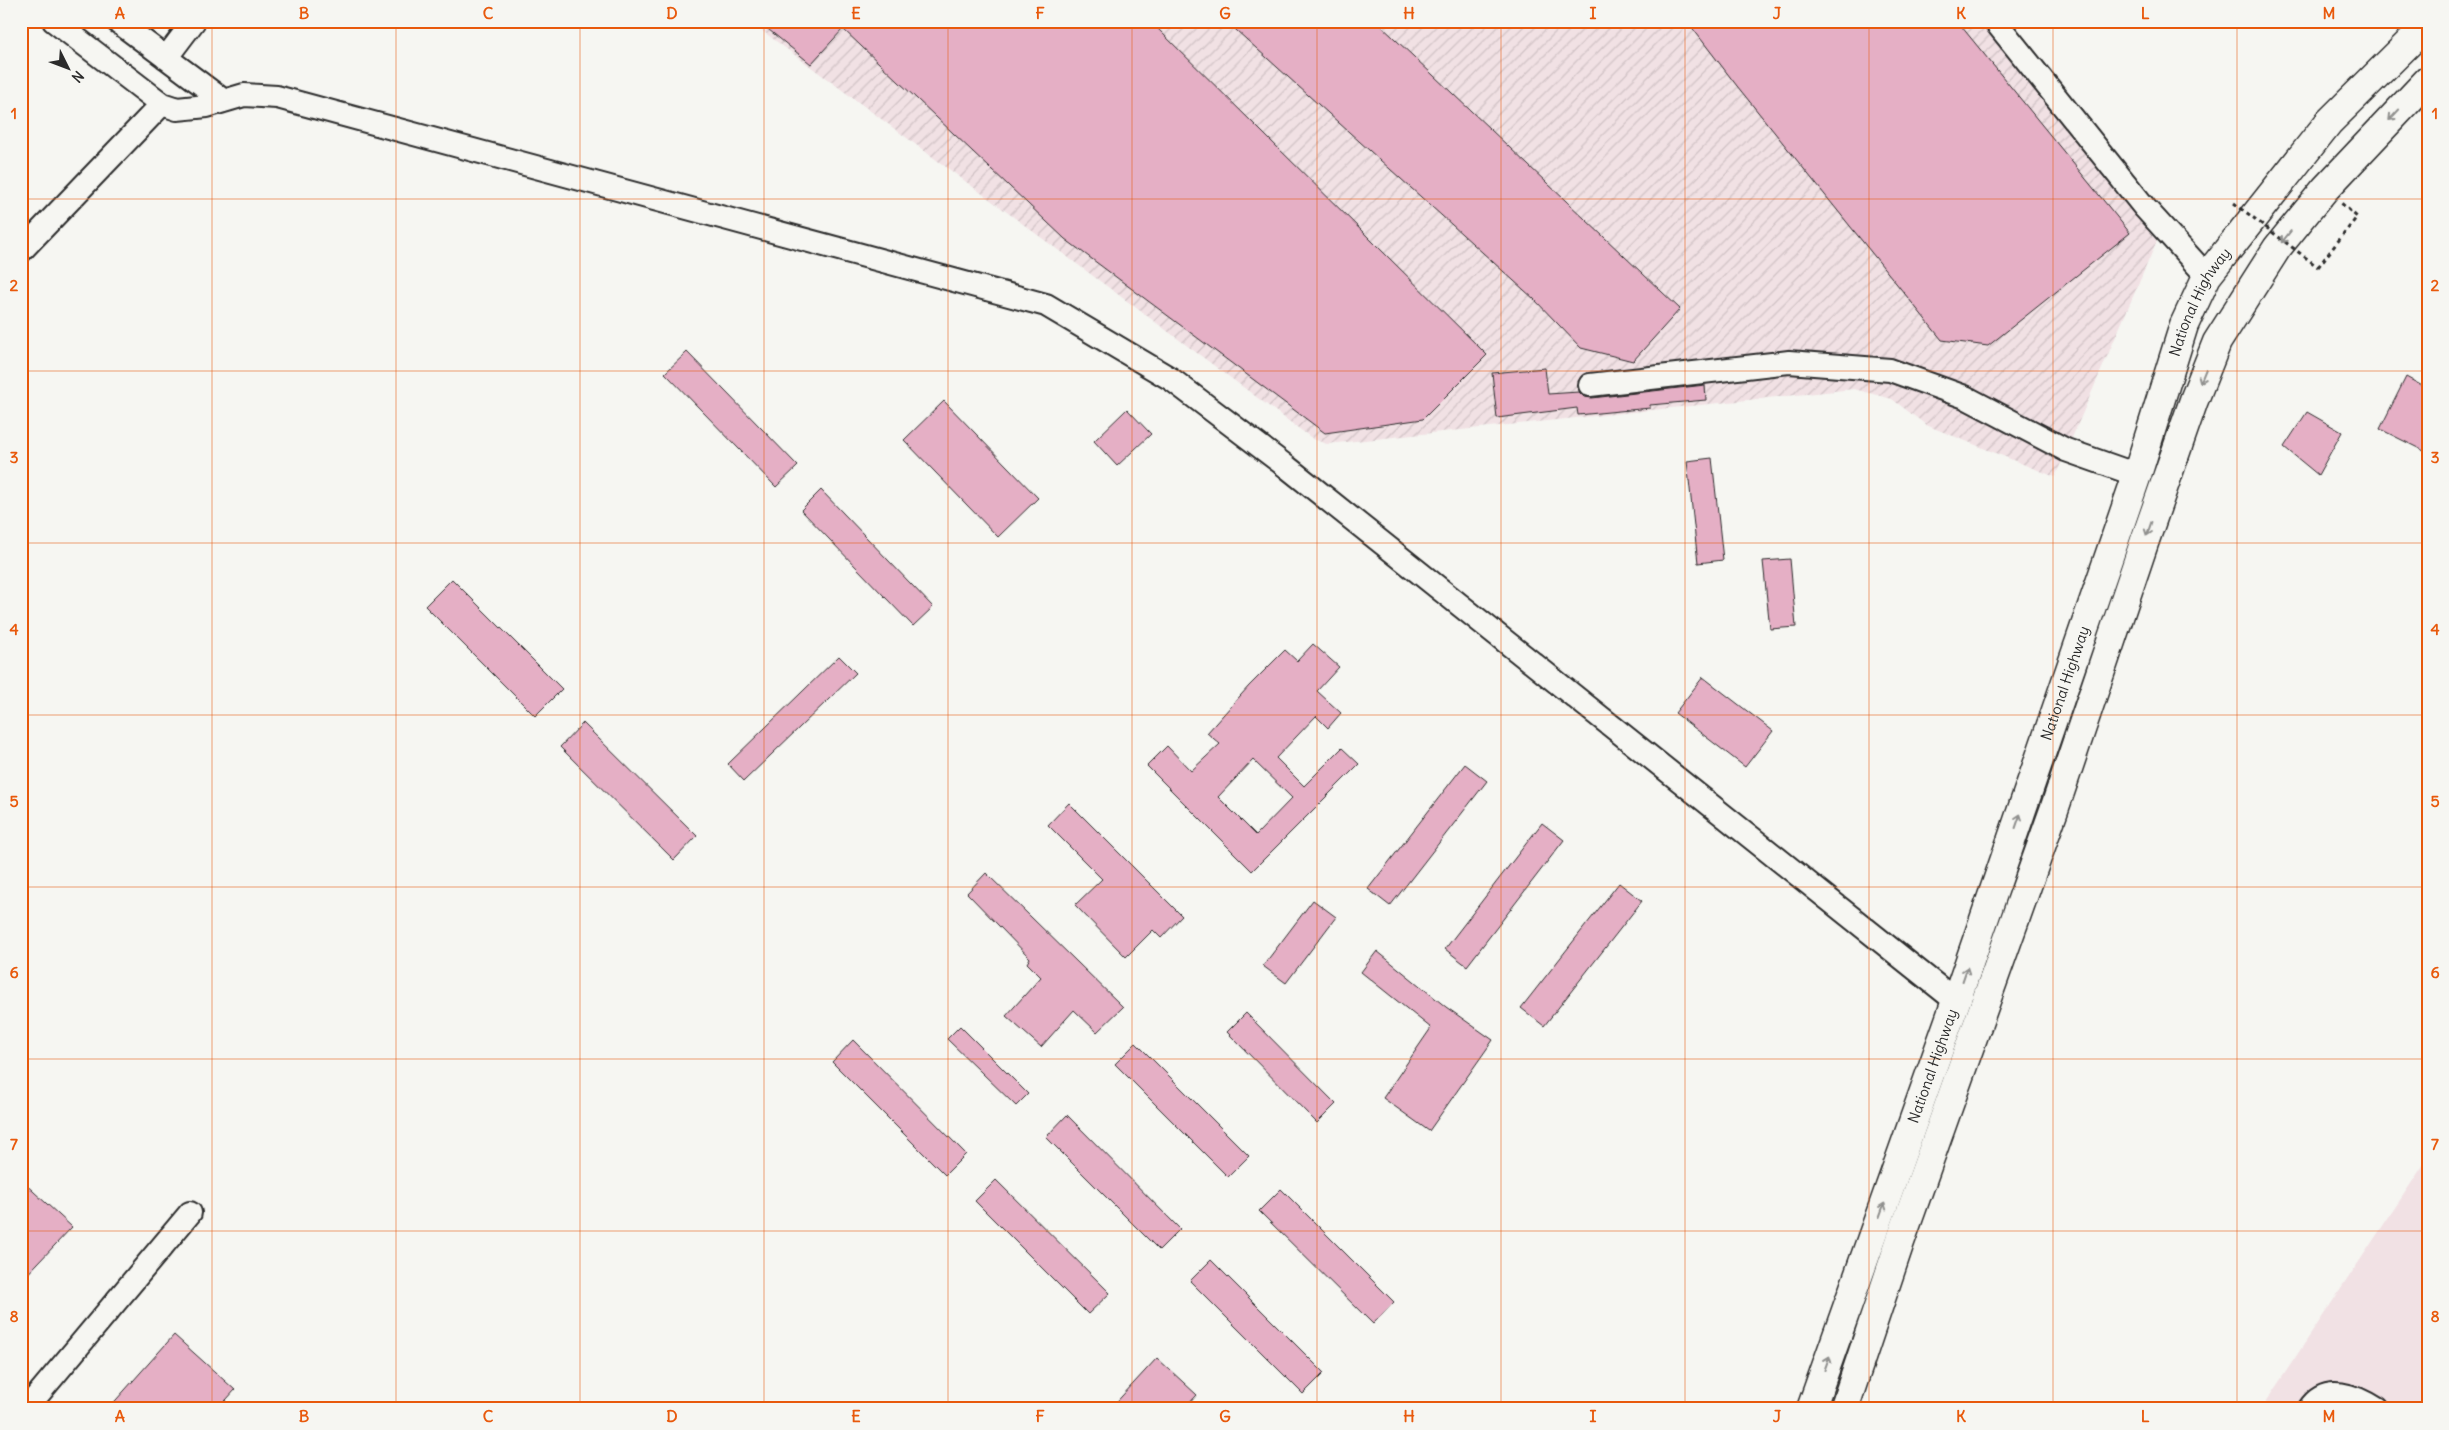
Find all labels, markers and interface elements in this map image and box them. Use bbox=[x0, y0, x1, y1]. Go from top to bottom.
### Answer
text: A bbox=[115, 3, 125, 23]
text: B bbox=[299, 3, 310, 23]
text: C bbox=[483, 3, 494, 23]
text: D bbox=[666, 3, 678, 23]
text: E bbox=[851, 3, 861, 23]
text: F bbox=[1035, 3, 1045, 23]
text: G bbox=[1219, 3, 1231, 23]
text: H bbox=[1403, 3, 1415, 23]
text: I bbox=[1590, 3, 1597, 23]
text: J bbox=[1773, 3, 1782, 23]
text: K bbox=[1956, 3, 1966, 23]
text: L bbox=[2141, 3, 2150, 23]
text: M bbox=[2323, 3, 2336, 23]
north arrow bbox=[42, 42, 92, 92]
text: N bbox=[68, 67, 88, 86]
text: 1 bbox=[11, 103, 17, 123]
text: 1 bbox=[2432, 103, 2438, 123]
one-way arrow bbox=[2388, 109, 2400, 122]
one-way arrow bbox=[2281, 230, 2292, 243]
street label: National Highway bbox=[2165, 244, 2235, 359]
text: 2 bbox=[10, 275, 19, 295]
text: 2 bbox=[2431, 275, 2440, 295]
one-way arrow bbox=[2198, 368, 2208, 383]
text: 3 bbox=[9, 447, 19, 467]
text: 3 bbox=[2430, 447, 2440, 467]
one-way arrow bbox=[2144, 521, 2153, 536]
text: 4 bbox=[9, 619, 19, 639]
text: 4 bbox=[2430, 619, 2440, 639]
street label: National Highway bbox=[2036, 623, 2093, 743]
text: 5 bbox=[9, 791, 19, 811]
text: 5 bbox=[2430, 791, 2440, 811]
one-way arrow bbox=[2014, 813, 2023, 829]
text: 6 bbox=[9, 962, 19, 982]
text: 6 bbox=[2430, 962, 2440, 982]
one-way arrow bbox=[1961, 967, 1970, 982]
street label: National Highway bbox=[1903, 1006, 1961, 1125]
text: 7 bbox=[10, 1134, 18, 1154]
text: 7 bbox=[2431, 1134, 2439, 1154]
one-way arrow bbox=[1878, 1203, 1887, 1218]
text: 8 bbox=[9, 1306, 19, 1326]
text: 8 bbox=[2430, 1306, 2440, 1326]
one-way arrow bbox=[1823, 1356, 1832, 1371]
text: A bbox=[115, 1406, 125, 1426]
text: B bbox=[299, 1406, 310, 1426]
text: C bbox=[483, 1406, 494, 1426]
text: D bbox=[666, 1406, 678, 1426]
text: E bbox=[851, 1406, 861, 1426]
text: F bbox=[1035, 1406, 1045, 1426]
text: G bbox=[1219, 1406, 1231, 1426]
text: H bbox=[1403, 1406, 1415, 1426]
text: I bbox=[1590, 1406, 1597, 1426]
text: J bbox=[1773, 1406, 1782, 1426]
text: K bbox=[1956, 1406, 1966, 1426]
text: L bbox=[2141, 1406, 2150, 1426]
text: M bbox=[2323, 1406, 2336, 1426]

